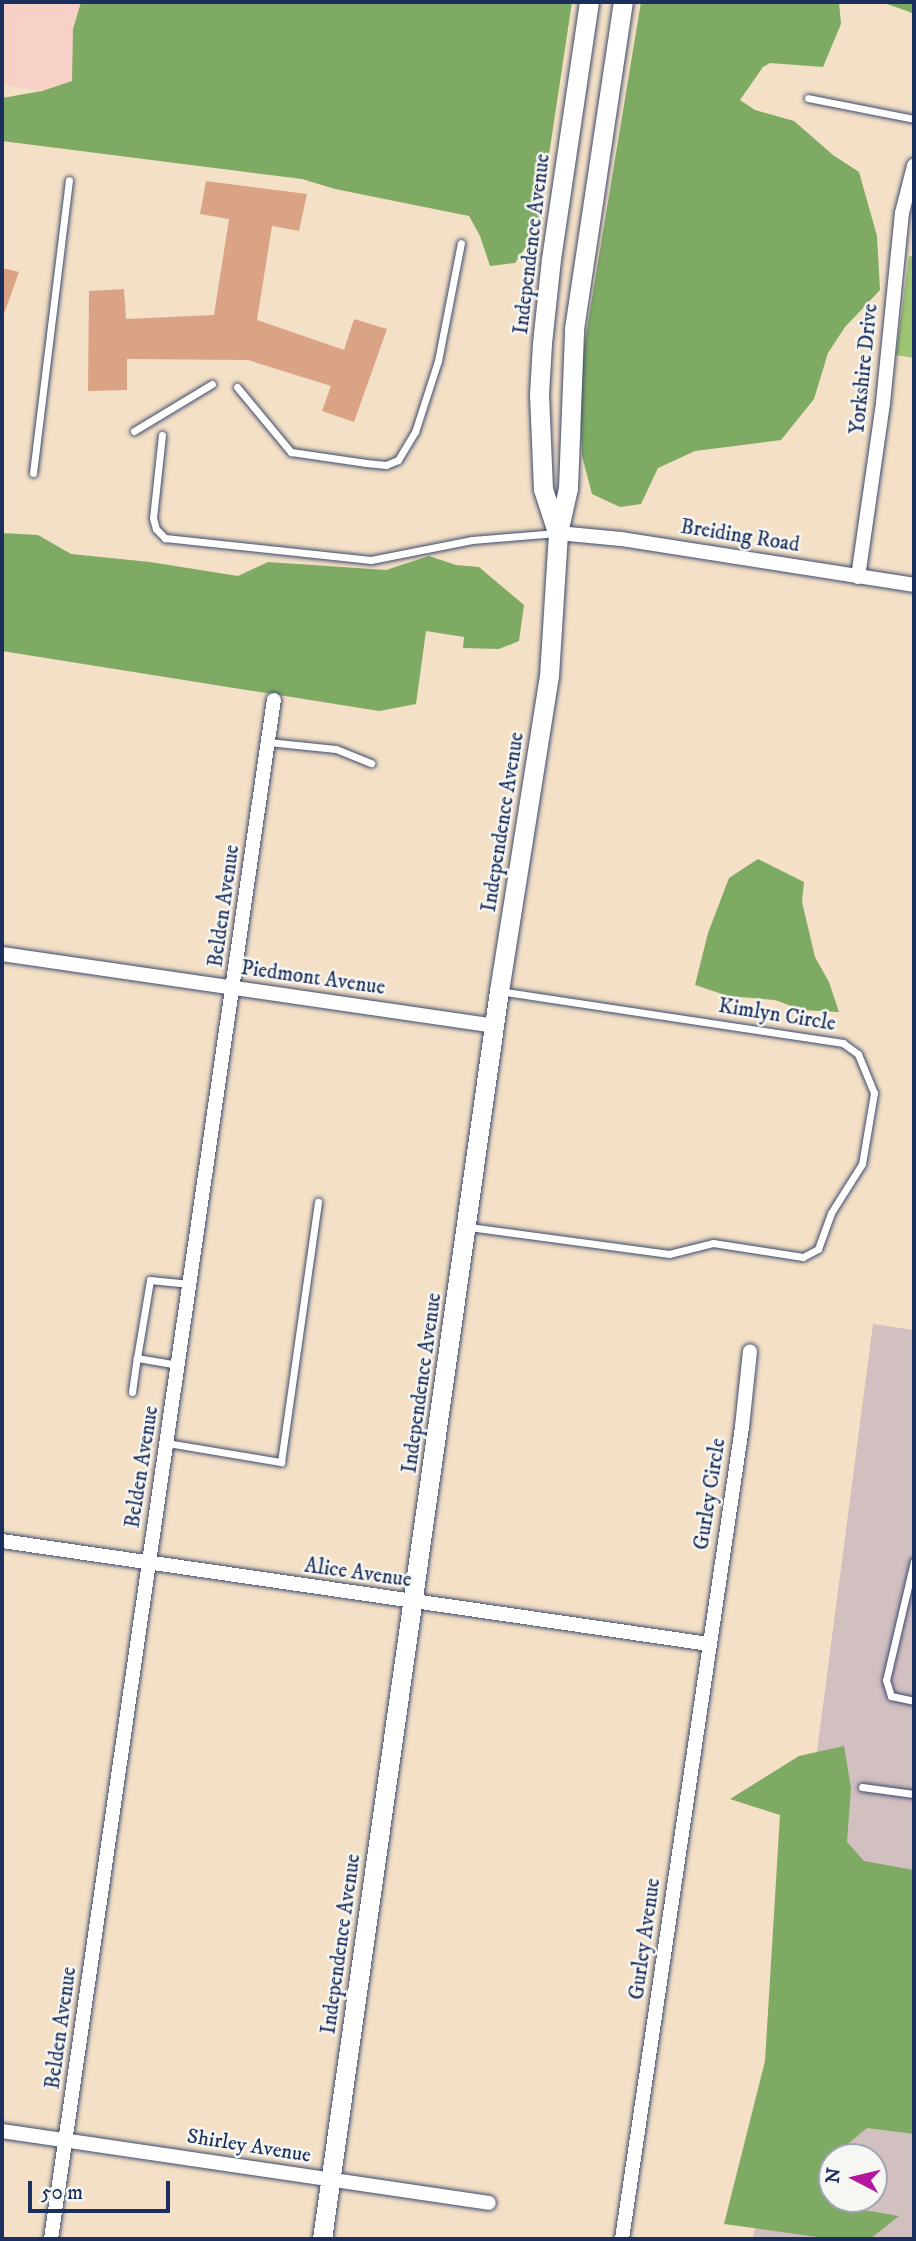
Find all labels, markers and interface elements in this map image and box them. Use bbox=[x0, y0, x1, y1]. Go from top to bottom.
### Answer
street label: Independence Avenue bbox=[508, 152, 556, 336]
street label: Yorkshire Drive bbox=[845, 302, 883, 436]
street label: Breiding Road bbox=[679, 514, 801, 558]
street label: Independence Avenue bbox=[476, 730, 530, 914]
street label: Belden Avenue bbox=[203, 843, 245, 969]
street label: Piedmont Avenue bbox=[239, 955, 387, 1001]
street label: Kimlyn Circle bbox=[717, 993, 837, 1037]
street label: Independence Avenue bbox=[397, 1291, 447, 1475]
street label: Belden Avenue bbox=[120, 1404, 164, 1530]
street label: Gurley Circle bbox=[689, 1436, 731, 1552]
street label: Alice Avenue bbox=[303, 1553, 413, 1593]
street label: Independence Avenue bbox=[316, 1852, 366, 2036]
street label: Gurley Avenue bbox=[624, 1877, 666, 2001]
street label: Belden Avenue bbox=[40, 1965, 82, 2091]
street label: Shirley Avenue bbox=[185, 2124, 313, 2168]
north arrow bbox=[818, 2143, 888, 2213]
text: N bbox=[821, 2166, 846, 2185]
scale bar bbox=[32, 2168, 173, 2212]
text: 50 m bbox=[41, 2180, 83, 2206]

